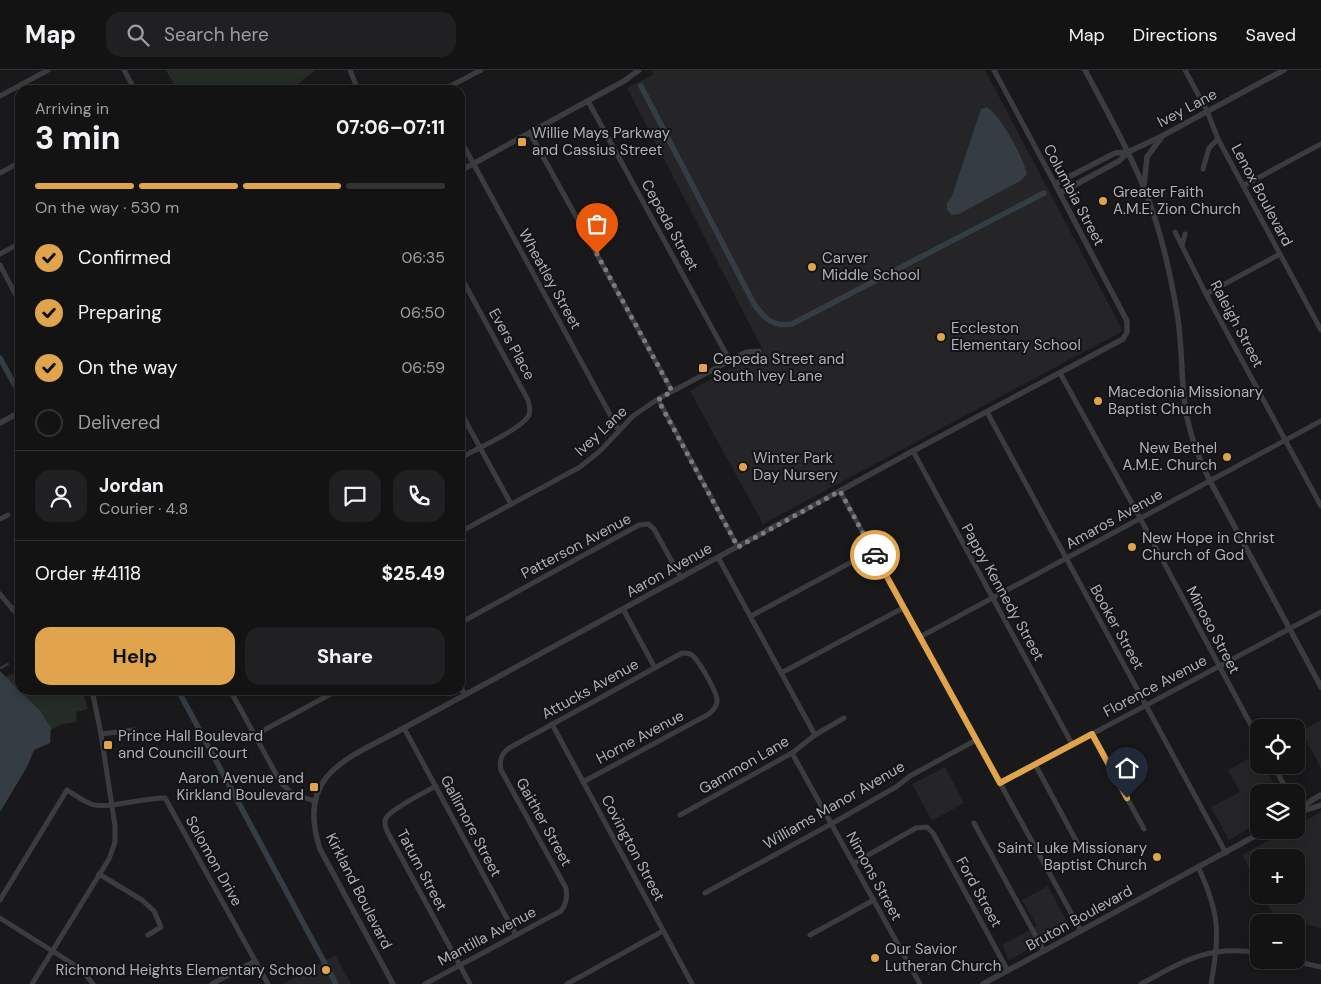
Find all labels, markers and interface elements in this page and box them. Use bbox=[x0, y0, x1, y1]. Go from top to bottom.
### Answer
search box bbox=[106, 12, 456, 57]
text: Map bbox=[25, 19, 76, 50]
icon: search bbox=[124, 21, 152, 49]
text: Search here bbox=[164, 22, 269, 47]
text: Map bbox=[1069, 23, 1105, 47]
text: Directions bbox=[1133, 23, 1218, 47]
text: Saved bbox=[1246, 23, 1296, 47]
street label: Ivey Lane bbox=[1154, 84, 1220, 132]
text: Arriving in bbox=[35, 98, 109, 119]
text: 07:06–07:11 bbox=[336, 115, 445, 140]
text: 3 min bbox=[35, 117, 120, 159]
place label: Willie Mays Parkway and Cassius Street bbox=[532, 123, 671, 160]
marker: Willie Mays Parkway and Cassius Street bbox=[516, 136, 528, 148]
street label: Lenox Boulevard bbox=[1227, 140, 1297, 250]
street label: Columbia Street bbox=[1039, 141, 1109, 250]
street label: Cepeda Street bbox=[637, 176, 703, 274]
place label: Greater Faith A.M.E. Zion Church bbox=[1113, 182, 1241, 219]
marker: Greater Faith A.M.E. Zion Church bbox=[1097, 195, 1109, 207]
text: On the way · 530 m bbox=[35, 197, 179, 218]
pin bbox=[576, 203, 618, 254]
icon: bag bbox=[583, 210, 611, 238]
street label: Wheatley Street bbox=[514, 225, 586, 333]
icon: check bbox=[35, 244, 63, 272]
text: Confirmed bbox=[78, 245, 171, 270]
text: 06:35 bbox=[402, 247, 445, 268]
place label: Carver Middle School bbox=[822, 248, 920, 285]
marker: Carver Middle School bbox=[806, 261, 818, 273]
street label: Raleigh Street bbox=[1206, 277, 1268, 371]
icon: check bbox=[35, 299, 63, 327]
text: Preparing bbox=[78, 300, 162, 325]
text: 06:50 bbox=[400, 302, 445, 323]
street label: Evers Place bbox=[484, 305, 540, 383]
place label: Eccleston Elementary School bbox=[951, 318, 1081, 355]
marker: Eccleston Elementary School bbox=[935, 331, 947, 343]
place label: Cepeda Street and South Ivey Lane bbox=[713, 349, 844, 386]
icon: check bbox=[35, 354, 63, 382]
text: On the way bbox=[78, 355, 178, 380]
text: 06:59 bbox=[401, 357, 445, 378]
marker: Cepeda Street and South Ivey Lane bbox=[697, 362, 709, 374]
place label: Macedonia Missionary Baptist Church bbox=[1108, 382, 1264, 419]
marker: Macedonia Missionary Baptist Church bbox=[1092, 395, 1104, 407]
street label: Ivey Lane bbox=[570, 402, 632, 460]
text: Delivered bbox=[78, 410, 160, 435]
place label: New Bethel A.M.E. Church bbox=[1123, 438, 1217, 475]
place label: Winter Park Day Nursery bbox=[753, 448, 839, 485]
marker: New Bethel A.M.E. Church bbox=[1221, 451, 1233, 463]
marker: Winter Park Day Nursery bbox=[737, 461, 749, 473]
button: person bbox=[35, 470, 87, 522]
button: chat bbox=[329, 470, 381, 522]
button: phone bbox=[393, 470, 445, 522]
text: Jordan bbox=[99, 473, 164, 498]
street label: Amaros Avenue bbox=[1062, 484, 1166, 554]
text: Courier · 4.8 bbox=[99, 498, 188, 519]
street label: Patterson Avenue bbox=[517, 509, 635, 583]
street label: Pappy Kennedy Street bbox=[957, 520, 1049, 664]
place label: New Hope in Christ Church of God bbox=[1142, 528, 1275, 565]
courier bbox=[850, 530, 900, 580]
street label: Aaron Avenue bbox=[622, 538, 716, 602]
icon: car bbox=[861, 541, 889, 569]
marker: New Hope in Christ Church of God bbox=[1126, 541, 1138, 553]
text: Order #4118 bbox=[35, 561, 141, 586]
text: $25.49 bbox=[382, 561, 445, 586]
street label: Booker Street bbox=[1085, 581, 1149, 673]
street label: Minoso Street bbox=[1181, 583, 1245, 677]
button: Help bbox=[35, 627, 235, 685]
button: Share bbox=[245, 627, 445, 685]
street label: Florence Avenue bbox=[1100, 650, 1210, 722]
street label: Attucks Avenue bbox=[538, 654, 642, 724]
street label: Horne Avenue bbox=[593, 705, 687, 769]
map controls bbox=[1250, 719, 1305, 969]
button: locate bbox=[1250, 719, 1305, 774]
place label: Prince Hall Boulevard and Councill Court bbox=[118, 726, 263, 763]
street label: Gammon Lane bbox=[695, 731, 793, 799]
marker: Prince Hall Boulevard and Councill Court bbox=[102, 739, 114, 751]
pin bbox=[1106, 747, 1148, 798]
icon: home bbox=[1113, 754, 1141, 782]
street label: Williams Manor Avenue bbox=[760, 756, 908, 854]
place label: Aaron Avenue and Kirkland Boulevard bbox=[177, 768, 304, 805]
street label: Gallimore Street bbox=[436, 772, 506, 880]
street label: Gaither Street bbox=[511, 774, 577, 870]
marker: Aaron Avenue and Kirkland Boulevard bbox=[308, 781, 320, 793]
button: layers bbox=[1250, 784, 1305, 839]
street label: Covington Street bbox=[597, 791, 669, 905]
street label: Solomon Drive bbox=[181, 812, 247, 910]
street label: Tatum Street bbox=[392, 826, 452, 914]
street label: Nimons Street bbox=[841, 828, 907, 924]
street label: Kirkland Boulevard bbox=[321, 830, 397, 952]
place label: Saint Luke Missionary Baptist Church bbox=[998, 838, 1148, 875]
button: + bbox=[1250, 849, 1305, 904]
marker: Saint Luke Missionary Baptist Church bbox=[1151, 851, 1163, 863]
street label: Ford Street bbox=[951, 853, 1007, 931]
street label: Bruton Boulevard bbox=[1022, 880, 1136, 956]
street label: Mantilla Avenue bbox=[434, 902, 540, 970]
button: − bbox=[1250, 914, 1305, 969]
place label: Our Savior Lutheran Church bbox=[885, 939, 1001, 976]
marker: Our Savior Lutheran Church bbox=[869, 952, 881, 964]
place label: Richmond Heights Elementary School bbox=[55, 960, 316, 980]
marker: Richmond Heights Elementary School bbox=[320, 964, 332, 976]

